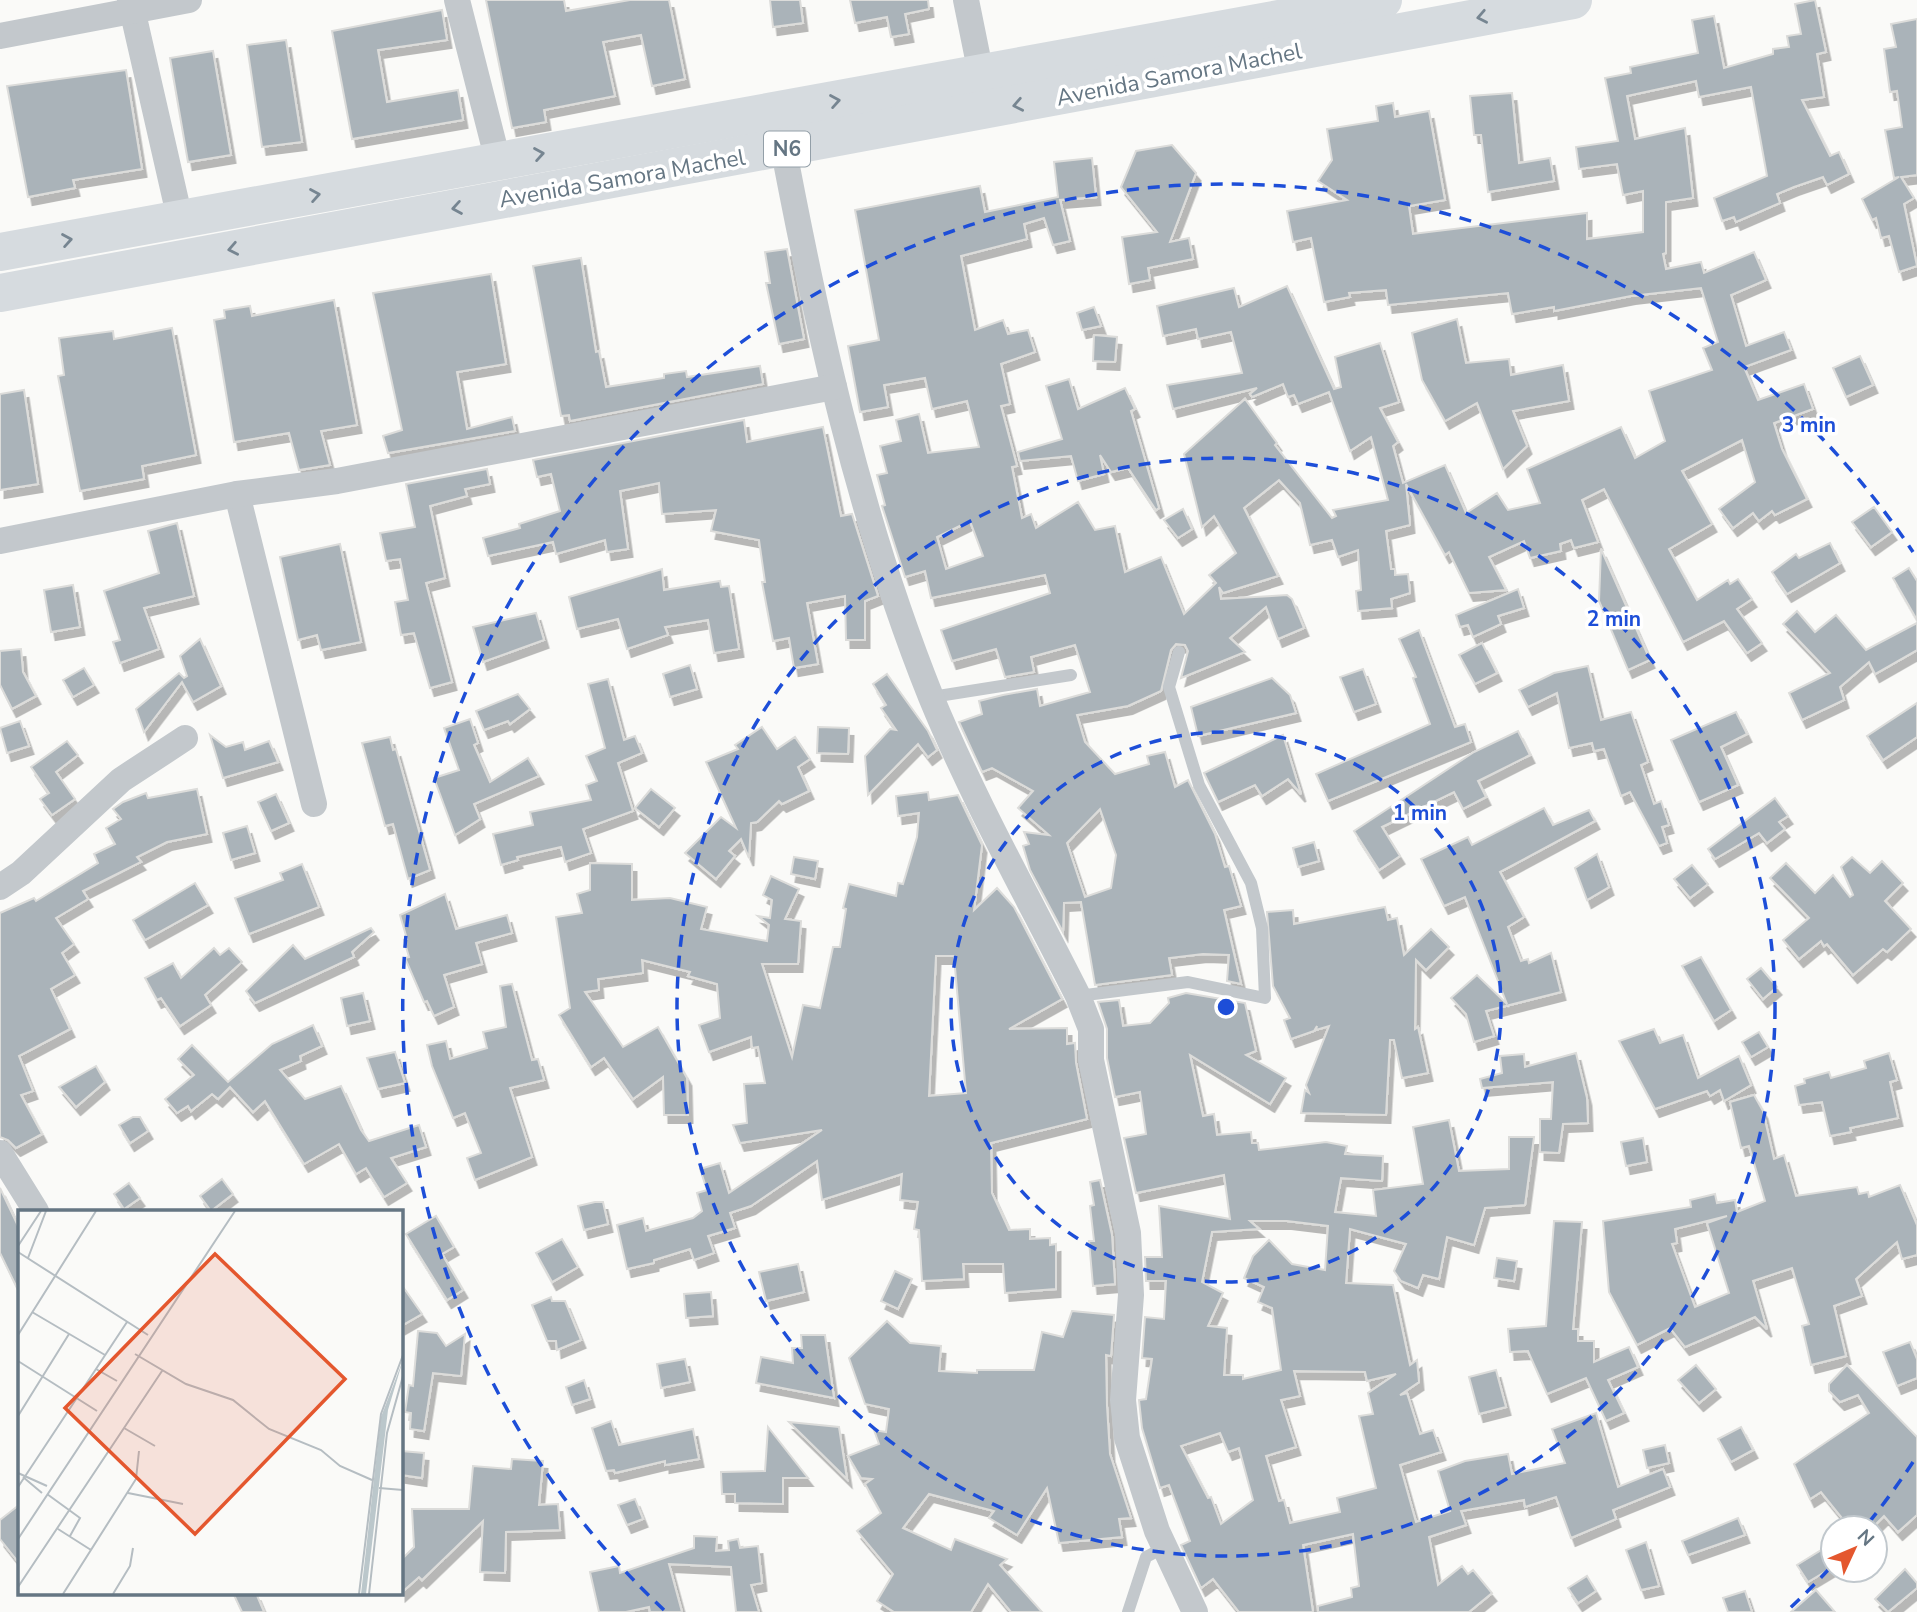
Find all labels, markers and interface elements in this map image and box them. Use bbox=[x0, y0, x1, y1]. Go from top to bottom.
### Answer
one-way arrow bbox=[1476, 9, 1488, 24]
street label: Avenida Samora Machel bbox=[1054, 35, 1305, 114]
one-way arrow bbox=[829, 94, 841, 109]
one-way arrow bbox=[1012, 97, 1024, 112]
road number: N6 bbox=[764, 132, 810, 166]
street label: Avenida Samora Machel bbox=[496, 142, 748, 215]
one-way arrow bbox=[533, 147, 545, 162]
one-way arrow bbox=[309, 188, 321, 203]
one-way arrow bbox=[451, 200, 463, 215]
one-way arrow bbox=[61, 233, 73, 248]
one-way arrow bbox=[227, 241, 239, 256]
text: 3 min bbox=[1782, 411, 1836, 439]
text: 2 min bbox=[1587, 605, 1641, 633]
text: 1 min bbox=[1393, 799, 1447, 827]
centre of rings bbox=[1214, 995, 1238, 1019]
inset map bbox=[18, 1210, 402, 1594]
north arrow bbox=[1819, 1514, 1889, 1584]
text: N bbox=[1851, 1524, 1880, 1552]

